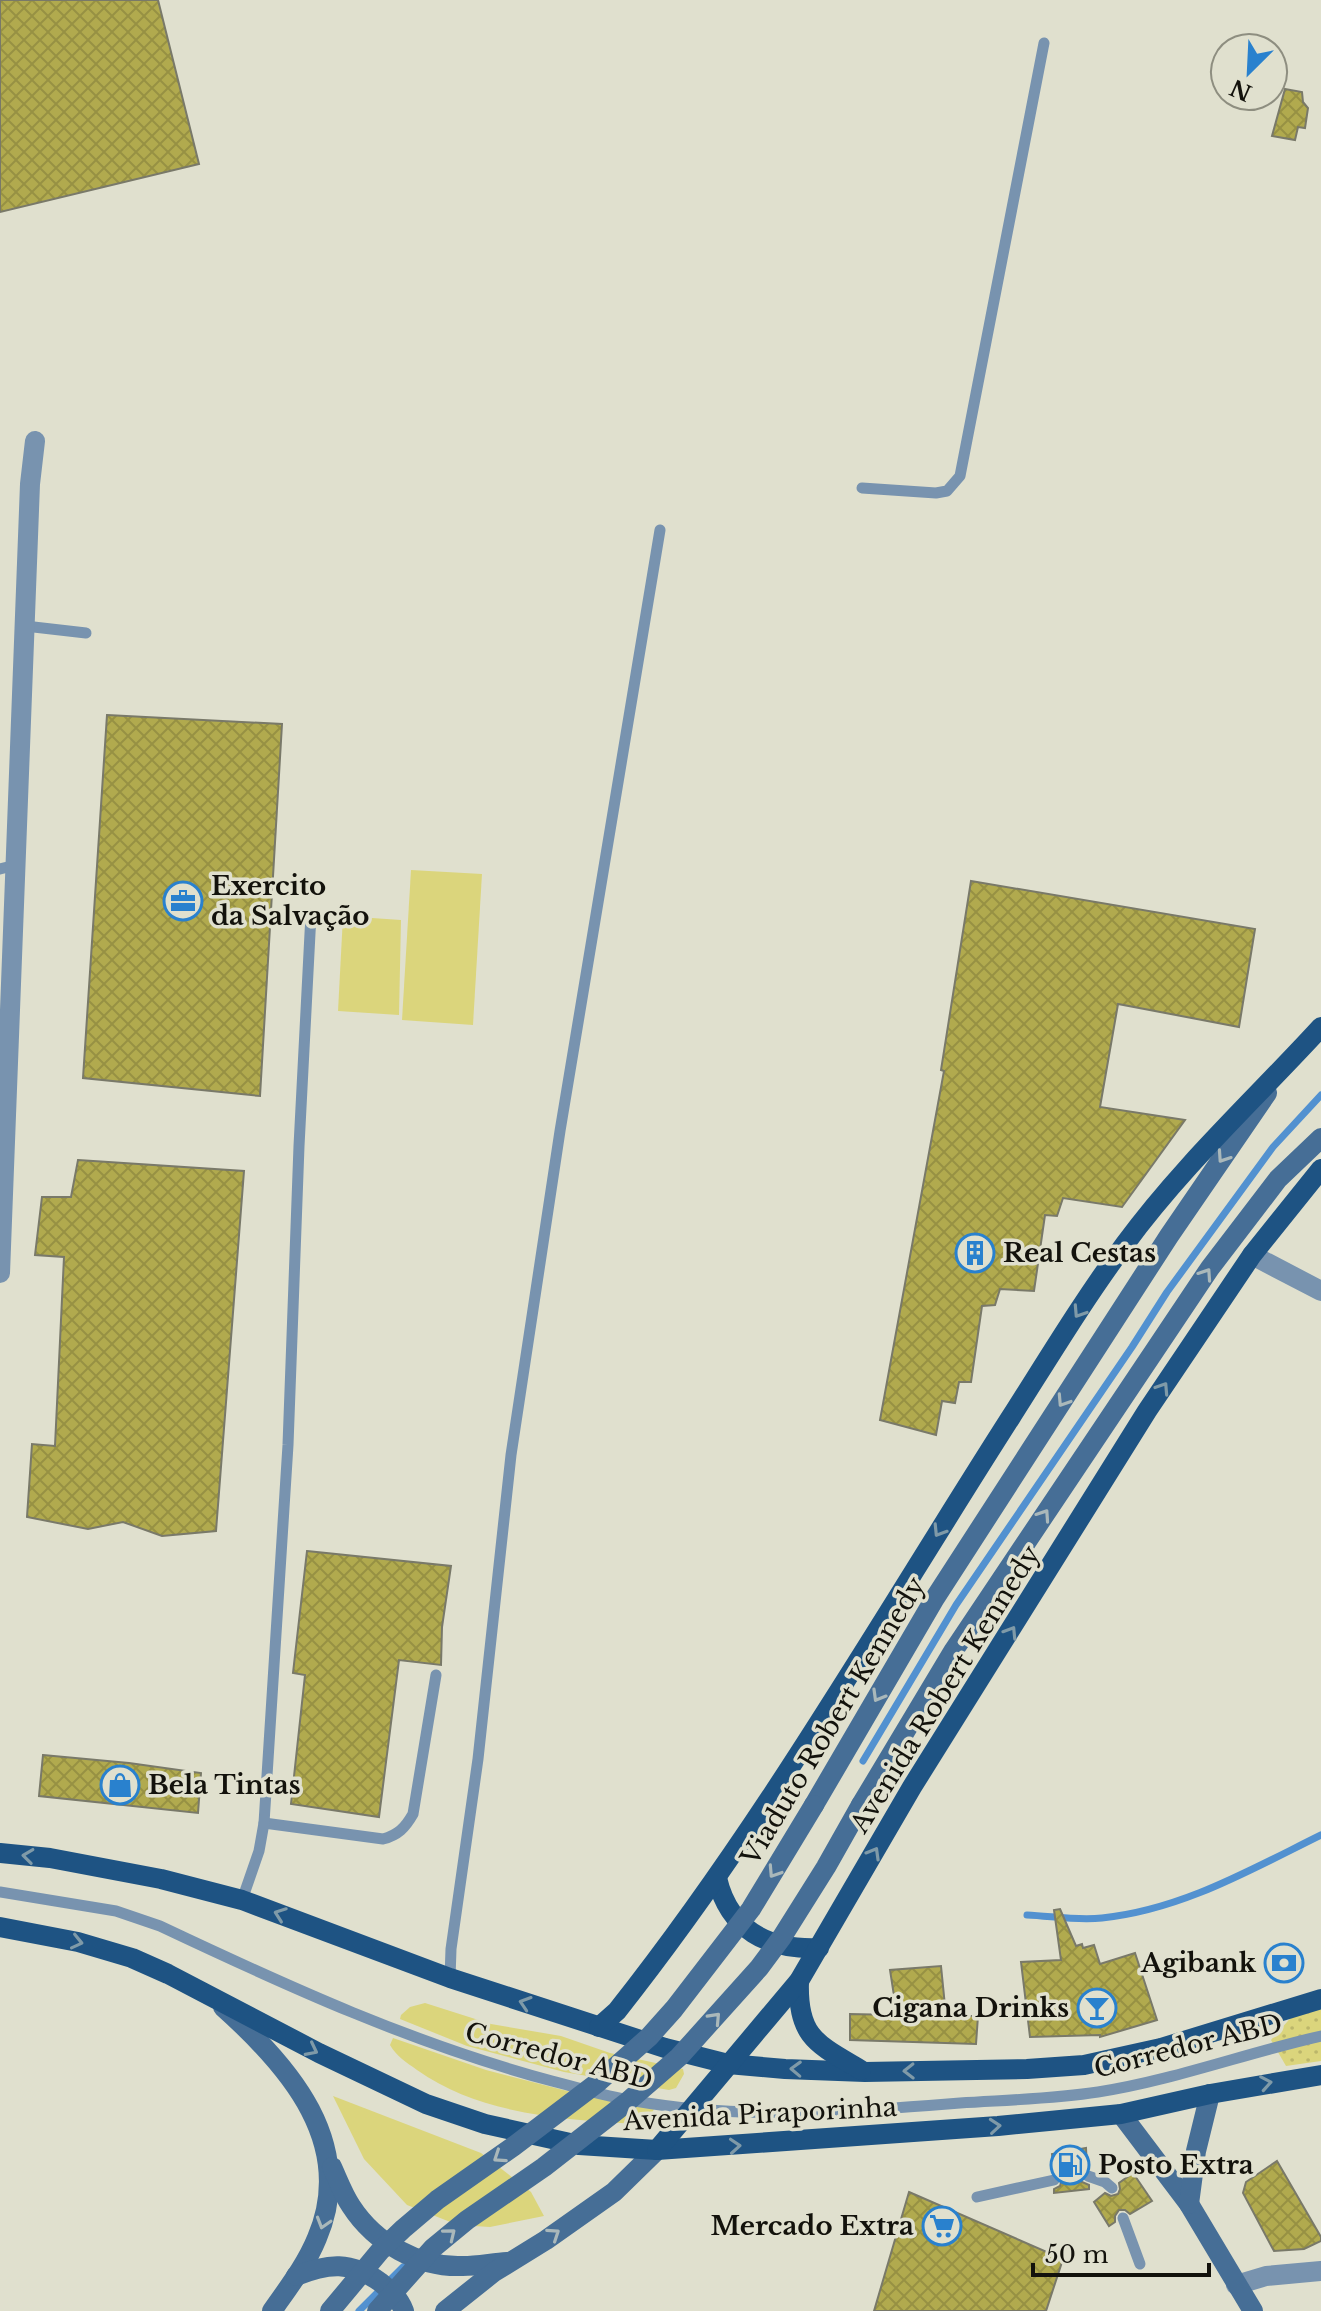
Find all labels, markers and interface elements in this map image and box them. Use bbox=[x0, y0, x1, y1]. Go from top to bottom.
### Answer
north arrow bbox=[1209, 32, 1289, 112]
text: N bbox=[1226, 73, 1256, 106]
place label: Exercito da Salvação bbox=[211, 870, 370, 932]
office icon: Exercito da Salvação bbox=[162, 880, 204, 922]
one-way arrow bbox=[1218, 1148, 1233, 1163]
building icon: Real Cestas bbox=[954, 1232, 996, 1274]
place label: Real Cestas bbox=[1003, 1237, 1156, 1269]
one-way arrow bbox=[1196, 1269, 1211, 1283]
one-way arrow bbox=[1074, 1303, 1089, 1318]
one-way arrow bbox=[1153, 1382, 1168, 1396]
one-way arrow bbox=[1057, 1393, 1072, 1407]
one-way arrow bbox=[1034, 1510, 1049, 1524]
one-way arrow bbox=[933, 1522, 948, 1537]
street label: Avenida Robert Kennedy bbox=[843, 1539, 1047, 1839]
street label: Viaduto Robert Kennedy bbox=[734, 1571, 932, 1872]
one-way arrow bbox=[1001, 1626, 1016, 1641]
one-way arrow bbox=[872, 1687, 888, 1702]
shop icon: Bela Tintas bbox=[99, 1764, 141, 1806]
place label: Bela Tintas bbox=[148, 1769, 301, 1801]
one-way arrow bbox=[864, 1847, 880, 1862]
one-way arrow bbox=[21, 1848, 34, 1865]
one-way arrow bbox=[769, 1863, 784, 1878]
one-way arrow bbox=[274, 1907, 288, 1924]
one-way arrow bbox=[69, 1933, 83, 1950]
bank icon: Agibank bbox=[1263, 1942, 1305, 1984]
place label: Agibank bbox=[1140, 1947, 1257, 1979]
bar icon: Cigana Drinks bbox=[1076, 1987, 1118, 2029]
place label: Cigana Drinks bbox=[872, 1992, 1069, 2024]
one-way arrow bbox=[518, 1996, 532, 2012]
street label: Corredor ABD bbox=[1091, 2007, 1285, 2085]
one-way arrow bbox=[706, 2012, 720, 2027]
street label: Corredor ABD bbox=[462, 2016, 656, 2096]
one-way arrow bbox=[304, 2040, 319, 2055]
one-way arrow bbox=[789, 2061, 802, 2078]
one-way arrow bbox=[902, 2062, 915, 2080]
one-way arrow bbox=[1259, 2076, 1272, 2093]
street label: Avenida Piraporinha bbox=[621, 2091, 898, 2137]
one-way arrow bbox=[988, 2118, 1001, 2135]
one-way arrow bbox=[729, 2138, 742, 2155]
fuel station icon: Posto Extra bbox=[1049, 2144, 1091, 2186]
one-way arrow bbox=[493, 2147, 508, 2162]
place label: Posto Extra bbox=[1098, 2149, 1254, 2181]
supermarket icon: Mercado Extra bbox=[921, 2205, 963, 2247]
place label: Mercado Extra bbox=[711, 2210, 914, 2242]
one-way arrow bbox=[316, 2215, 332, 2229]
scale bar bbox=[1033, 2227, 1209, 2277]
one-way arrow bbox=[546, 2229, 560, 2244]
one-way arrow bbox=[440, 2230, 455, 2244]
text: 50 m bbox=[1045, 2240, 1109, 2269]

